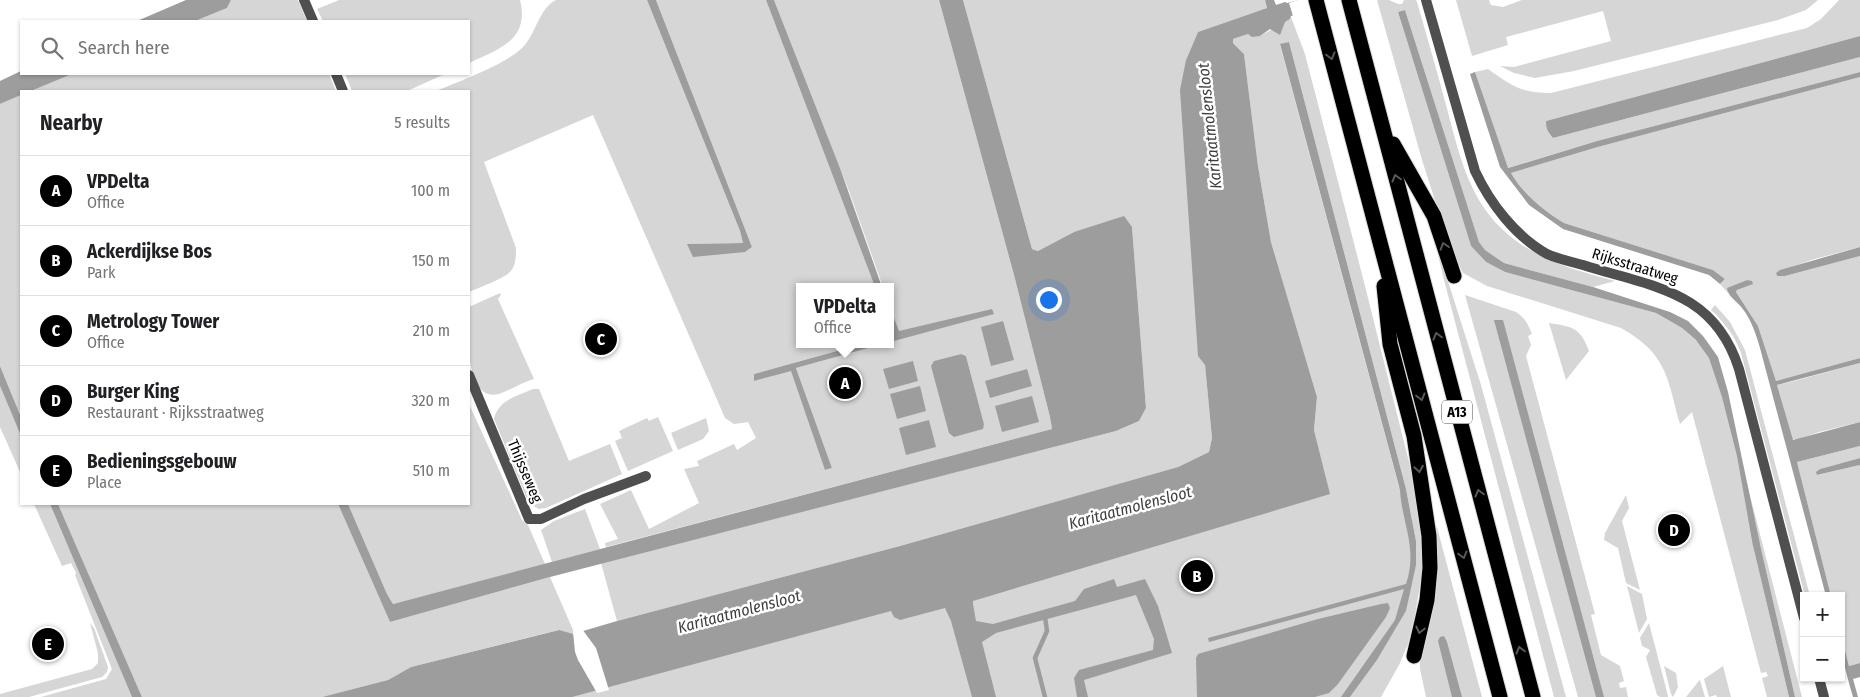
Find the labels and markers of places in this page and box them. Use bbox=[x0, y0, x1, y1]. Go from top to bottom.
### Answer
pin: C bbox=[585, 320, 617, 358]
pin: A bbox=[829, 364, 861, 402]
pin: D bbox=[1658, 511, 1690, 549]
pin: B bbox=[1181, 557, 1213, 595]
pin: E bbox=[32, 625, 64, 663]

